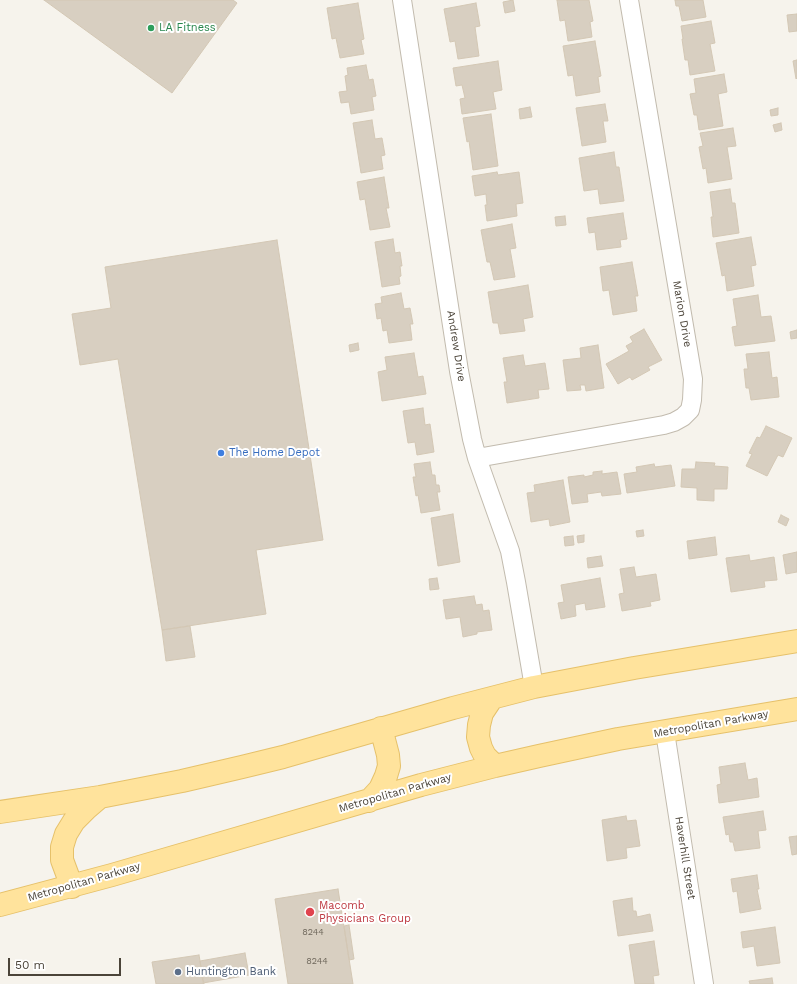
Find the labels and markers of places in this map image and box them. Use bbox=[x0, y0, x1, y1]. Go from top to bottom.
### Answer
place label: LA Fitness bbox=[159, 21, 216, 35]
marker: LA Fitness bbox=[146, 23, 156, 33]
place label: The Home Depot bbox=[229, 446, 320, 460]
marker: The Home Depot bbox=[216, 448, 226, 458]
place label: Macomb Physicians Group bbox=[319, 899, 411, 925]
marker: Macomb Physicians Group bbox=[304, 906, 316, 918]
place label: Huntington Bank bbox=[186, 965, 276, 979]
marker: Huntington Bank bbox=[173, 967, 183, 977]

